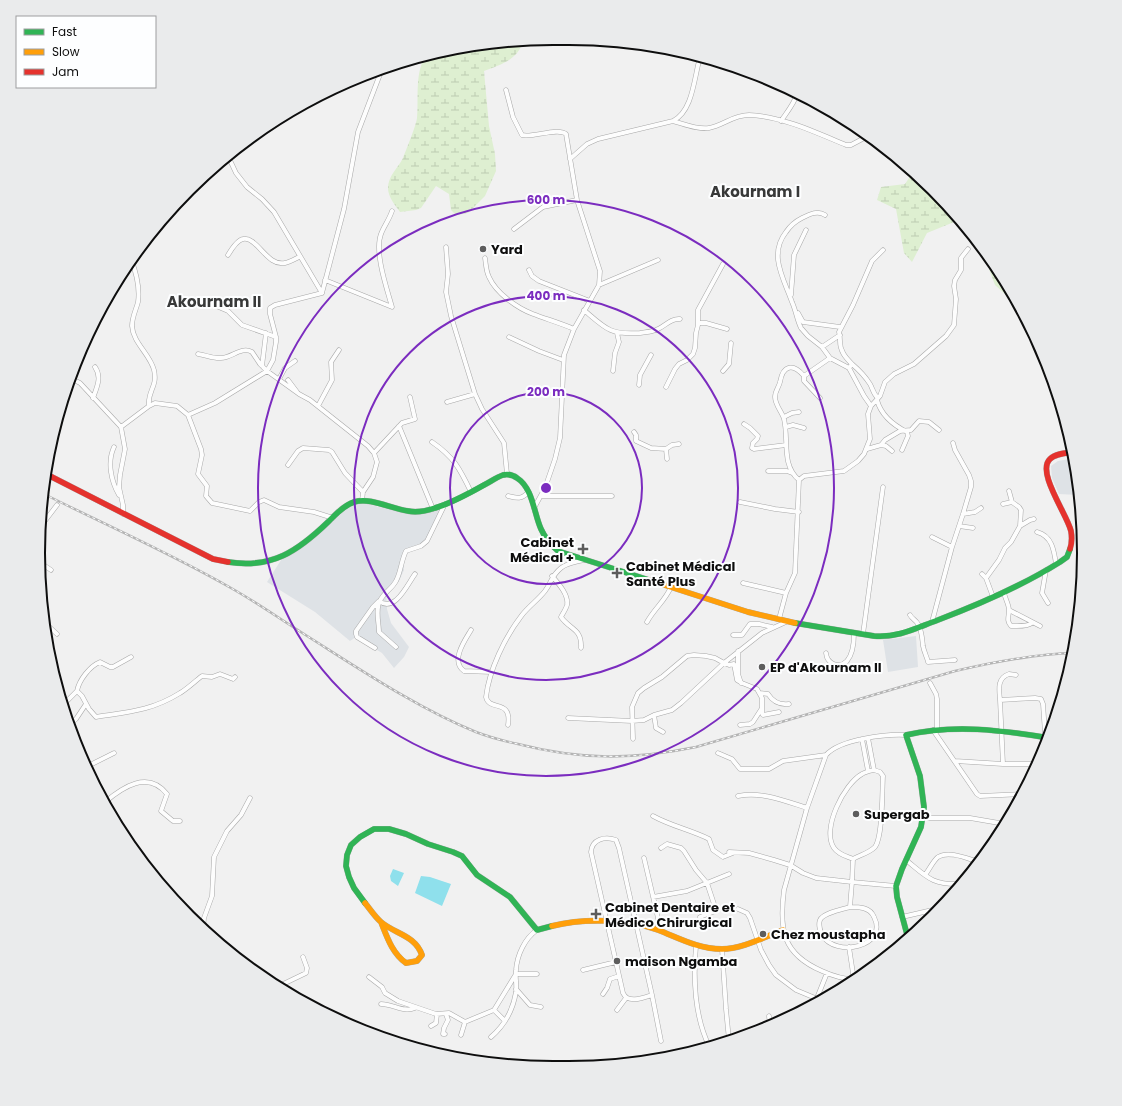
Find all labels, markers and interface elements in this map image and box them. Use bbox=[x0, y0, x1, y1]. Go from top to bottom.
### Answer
legend bbox=[16, 16, 156, 88]
text: Fast bbox=[52, 23, 77, 40]
text: Slow bbox=[52, 43, 80, 60]
text: Jam bbox=[52, 63, 79, 80]
district label: Akournam I bbox=[710, 181, 800, 202]
text: 600 m bbox=[527, 191, 566, 208]
place label: Yard bbox=[491, 240, 523, 259]
marker: Yard bbox=[478, 244, 488, 254]
text: 400 m bbox=[526, 287, 566, 304]
district label: Akournam II bbox=[167, 291, 261, 312]
text: 200 m bbox=[527, 383, 565, 400]
centre of rings bbox=[539, 481, 553, 495]
place label: Cabinet Médical + bbox=[510, 533, 574, 567]
marker: Cabinet Médical + bbox=[577, 543, 589, 555]
place label: Cabinet Médical Santé Plus bbox=[626, 557, 735, 591]
marker: Cabinet Médical Santé Plus bbox=[611, 567, 623, 579]
place label: EP d'Akournam II bbox=[770, 658, 882, 677]
marker: EP d'Akournam II bbox=[757, 662, 767, 672]
place label: Supergab bbox=[864, 805, 930, 824]
marker: Supergab bbox=[851, 809, 861, 819]
place label: Cabinet Dentaire et Médico Chirurgical bbox=[605, 898, 735, 932]
marker: Cabinet Dentaire et Médico Chirurgical bbox=[590, 908, 602, 920]
place label: Chez moustapha bbox=[771, 925, 886, 944]
marker: Chez moustapha bbox=[758, 929, 768, 939]
place label: maison Ngamba bbox=[625, 952, 738, 971]
marker: maison Ngamba bbox=[612, 956, 622, 966]

